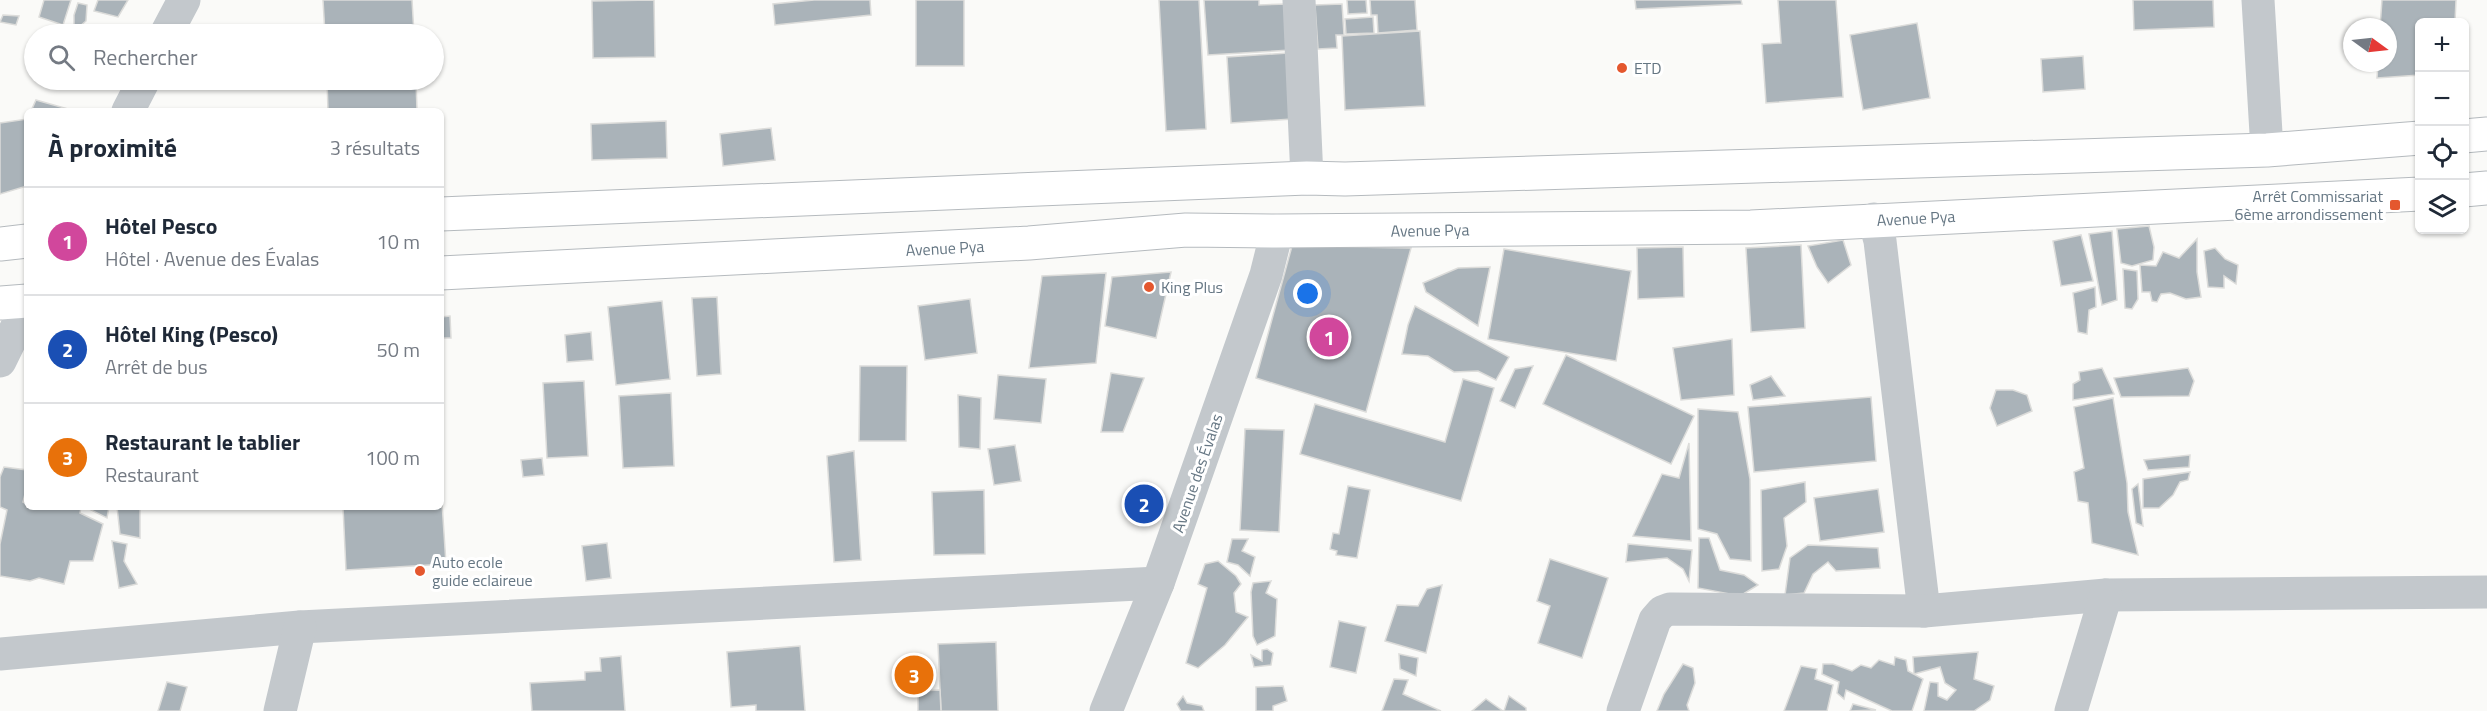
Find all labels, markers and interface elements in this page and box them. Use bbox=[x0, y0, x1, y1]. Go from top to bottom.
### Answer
north arrow bbox=[2343, 18, 2397, 72]
map controls bbox=[2415, 18, 2469, 234]
button: + bbox=[2415, 18, 2469, 72]
search box bbox=[24, 24, 444, 90]
text: Rechercher bbox=[93, 40, 198, 74]
icon: search bbox=[45, 41, 78, 74]
place label: ETD bbox=[1634, 56, 1662, 80]
marker: ETD bbox=[1615, 61, 1629, 75]
button: − bbox=[2415, 72, 2469, 126]
button: locate bbox=[2415, 126, 2469, 180]
text: À proximité bbox=[48, 128, 177, 167]
text: 3 résultats bbox=[330, 132, 420, 163]
button: layers bbox=[2415, 180, 2469, 234]
place label: Arrêt Commissariat 6ème arrondissement bbox=[2234, 184, 2383, 226]
marker: Arrêt Commissariat 6ème arrondissement bbox=[2388, 198, 2402, 212]
street label: Avenue Pya bbox=[1876, 204, 1956, 232]
text: Hôtel Pesco bbox=[105, 209, 217, 243]
street label: Avenue Pya bbox=[1390, 217, 1470, 243]
text: 1 bbox=[62, 226, 73, 257]
text: 10 m bbox=[376, 226, 420, 257]
street label: Avenue Pya bbox=[905, 234, 985, 262]
text: Hôtel · Avenue des Évalas bbox=[105, 243, 319, 274]
place label: King Plus bbox=[1161, 275, 1223, 299]
your location bbox=[1293, 279, 1322, 308]
marker: King Plus bbox=[1142, 280, 1156, 294]
pin: 1 bbox=[1310, 314, 1348, 360]
text: Hôtel King (Pesco) bbox=[105, 317, 278, 351]
text: 2 bbox=[62, 334, 73, 365]
text: 50 m bbox=[376, 334, 420, 365]
text: Arrêt de bus bbox=[105, 351, 208, 382]
street label: Avenue des Évalas bbox=[1165, 410, 1229, 536]
text: Restaurant le tablier bbox=[105, 425, 300, 459]
text: 3 bbox=[62, 442, 73, 473]
text: 100 m bbox=[365, 442, 420, 473]
text: Restaurant bbox=[105, 459, 199, 490]
pin: 2 bbox=[1124, 482, 1164, 526]
place label: Auto ecole guide eclaireue bbox=[432, 550, 533, 592]
marker: Auto ecole guide eclaireue bbox=[413, 564, 427, 578]
pin: 3 bbox=[894, 652, 934, 698]

